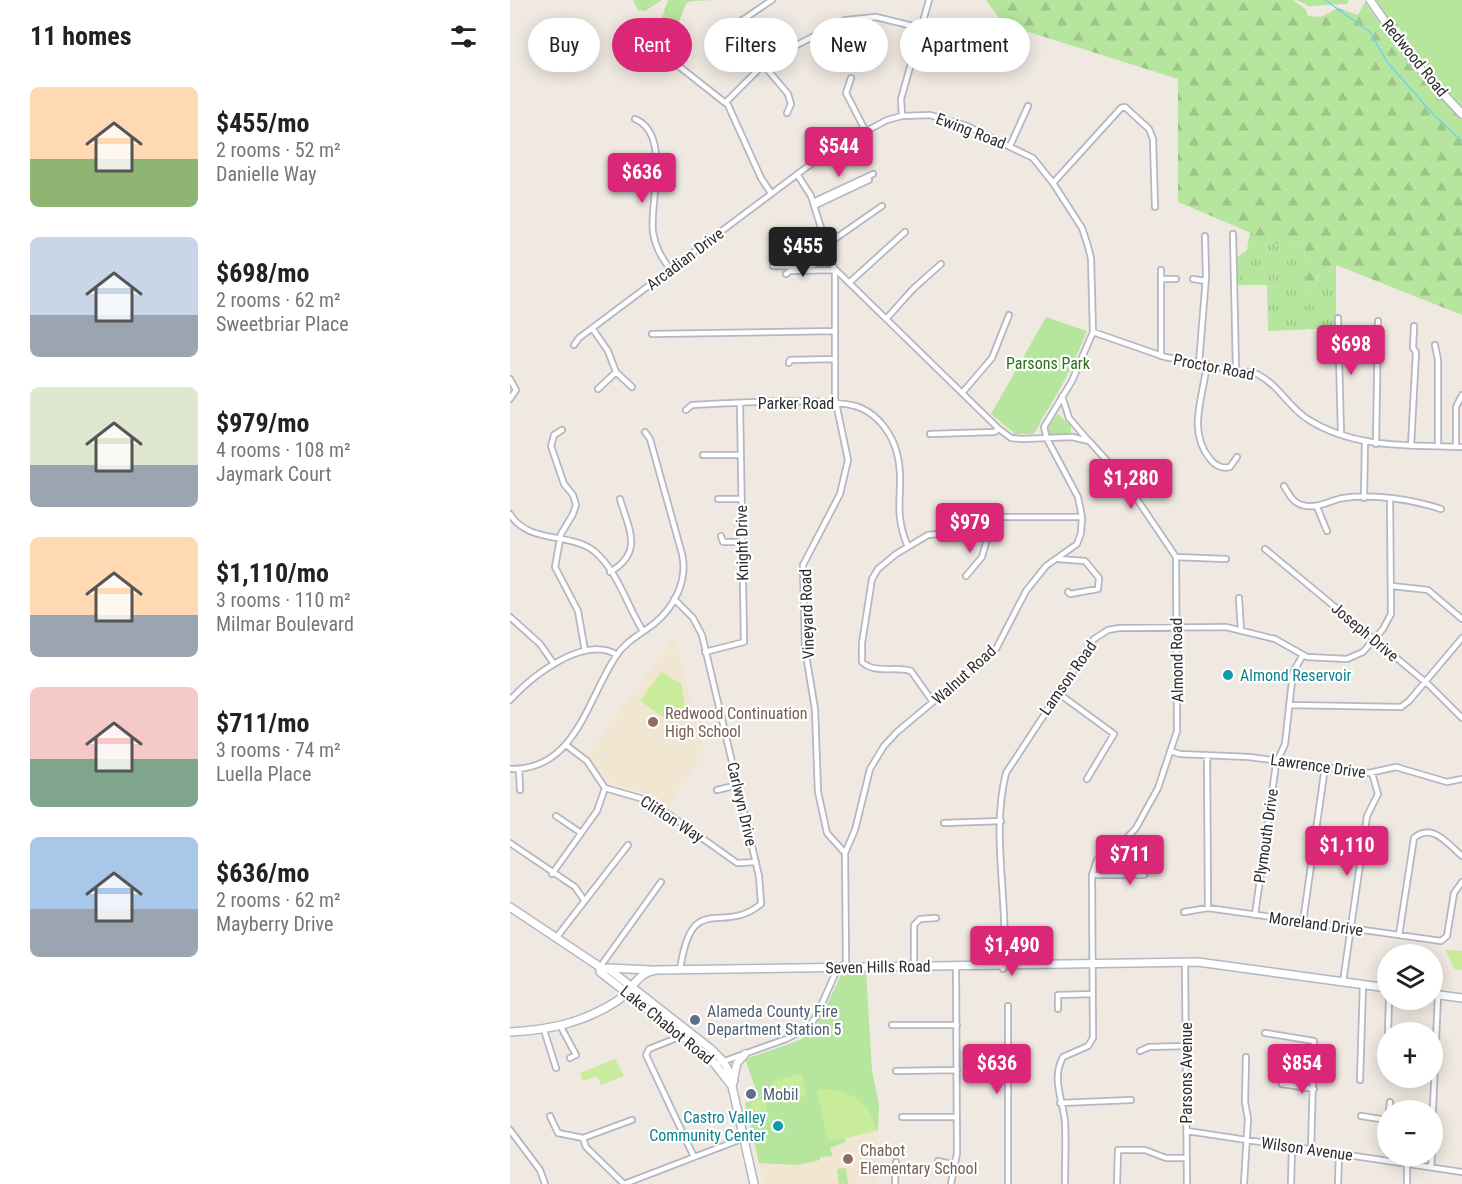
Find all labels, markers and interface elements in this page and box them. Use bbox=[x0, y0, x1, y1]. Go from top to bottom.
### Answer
street label: Redwood Road bbox=[1378, 15, 1452, 101]
chip: Buy bbox=[528, 18, 600, 72]
chip: Rent bbox=[612, 18, 692, 72]
chip: Filters bbox=[704, 18, 798, 72]
chip: New bbox=[810, 18, 888, 72]
chip: Apartment bbox=[900, 18, 1030, 72]
icon: filters bbox=[447, 20, 480, 53]
text: 11 homes bbox=[30, 21, 132, 51]
text: $455/mo bbox=[216, 108, 309, 138]
street label: Ewing Road bbox=[933, 109, 1009, 153]
icon: home bbox=[78, 111, 150, 183]
pin: $544 bbox=[803, 127, 875, 178]
text: $544 bbox=[819, 134, 859, 158]
text: 2 rooms · 52 m² bbox=[216, 138, 341, 162]
pin: $636 bbox=[606, 153, 678, 204]
text: $636 bbox=[622, 160, 662, 184]
text: Danielle Way bbox=[216, 162, 316, 186]
street label: Arcadian Drive bbox=[643, 224, 727, 294]
pin: $455 bbox=[767, 227, 839, 278]
text: $455 bbox=[783, 234, 823, 258]
text: $698/mo bbox=[216, 258, 309, 288]
icon: home bbox=[78, 261, 150, 333]
text: 2 rooms · 62 m² bbox=[216, 288, 341, 312]
text: Sweetbriar Place bbox=[216, 312, 349, 336]
pin: $698 bbox=[1315, 325, 1387, 376]
text: $698 bbox=[1331, 332, 1371, 356]
street label: Proctor Road bbox=[1172, 350, 1256, 384]
park label: Parsons Park bbox=[1006, 354, 1091, 373]
street label: Parker Road bbox=[758, 394, 834, 413]
text: $979/mo bbox=[216, 408, 309, 438]
icon: home bbox=[78, 411, 150, 483]
text: 4 rooms · 108 m² bbox=[216, 438, 351, 462]
pin: $1,280 bbox=[1082, 459, 1180, 510]
text: Jaymark Court bbox=[216, 462, 331, 486]
text: $1,280 bbox=[1103, 466, 1159, 490]
pin: $979 bbox=[934, 503, 1006, 554]
street label: Knight Drive bbox=[732, 505, 752, 581]
text: $979 bbox=[950, 510, 990, 534]
text: $1,110/mo bbox=[216, 558, 329, 588]
icon: home bbox=[78, 561, 150, 633]
street label: Vineyard Road bbox=[796, 568, 818, 660]
text: 3 rooms · 110 m² bbox=[216, 588, 351, 612]
street label: Joseph Drive bbox=[1328, 598, 1402, 666]
text: Milmar Boulevard bbox=[216, 612, 354, 636]
street label: Almond Road bbox=[1167, 618, 1187, 702]
street label: Lamson Road bbox=[1035, 637, 1101, 719]
street label: Walnut Road bbox=[928, 641, 1000, 709]
place label: Almond Reservoir bbox=[1240, 666, 1352, 685]
marker: Almond Reservoir bbox=[1221, 668, 1235, 682]
place label: Redwood Continuation High School bbox=[665, 704, 808, 741]
text: $711/mo bbox=[216, 708, 309, 738]
icon: home bbox=[78, 711, 150, 783]
marker: Redwood Continuation High School bbox=[646, 715, 660, 729]
text: 3 rooms · 74 m² bbox=[216, 738, 341, 762]
street label: Lawrence Drive bbox=[1269, 750, 1367, 782]
street label: Carlwyn Drive bbox=[723, 760, 761, 848]
text: Luella Place bbox=[216, 762, 311, 786]
street label: Plymouth Drive bbox=[1250, 788, 1282, 884]
street label: Clifton Way bbox=[637, 792, 707, 847]
pin: $1,110 bbox=[1298, 826, 1396, 877]
text: $1,110 bbox=[1319, 833, 1375, 857]
pin: $711 bbox=[1094, 835, 1166, 886]
text: $711 bbox=[1110, 842, 1150, 866]
text: $636/mo bbox=[216, 858, 309, 888]
icon: home bbox=[78, 861, 150, 933]
text: 2 rooms · 62 m² bbox=[216, 888, 341, 912]
street label: Moreland Drive bbox=[1268, 908, 1364, 940]
text: Mayberry Drive bbox=[216, 912, 333, 936]
pin: $1,490 bbox=[963, 926, 1061, 977]
text: $1,490 bbox=[984, 933, 1040, 957]
map controls bbox=[1377, 944, 1443, 1166]
button: layers bbox=[1377, 944, 1443, 1010]
street label: Seven Hills Road bbox=[825, 957, 931, 977]
street label: Lake Chabot Road bbox=[617, 982, 717, 1068]
place label: Alameda County Fire Department Station 5 bbox=[707, 1002, 841, 1039]
marker: Alameda County Fire Department Station 5 bbox=[688, 1013, 702, 1027]
street label: Parsons Avenue bbox=[1177, 1022, 1196, 1124]
button: + bbox=[1377, 1022, 1443, 1088]
pin: $636 bbox=[961, 1044, 1033, 1095]
pin: $854 bbox=[1266, 1044, 1338, 1095]
text: $636 bbox=[977, 1051, 1017, 1075]
text: $854 bbox=[1282, 1051, 1322, 1075]
place label: Mobil bbox=[763, 1085, 798, 1104]
marker: Mobil bbox=[744, 1087, 758, 1101]
button: − bbox=[1377, 1100, 1443, 1166]
place label: Castro Valley Community Center bbox=[649, 1108, 766, 1145]
marker: Castro Valley Community Center bbox=[771, 1119, 785, 1133]
street label: Wilson Avenue bbox=[1260, 1133, 1354, 1165]
place label: Chabot Elementary School bbox=[860, 1141, 977, 1178]
marker: Chabot Elementary School bbox=[841, 1152, 855, 1166]

